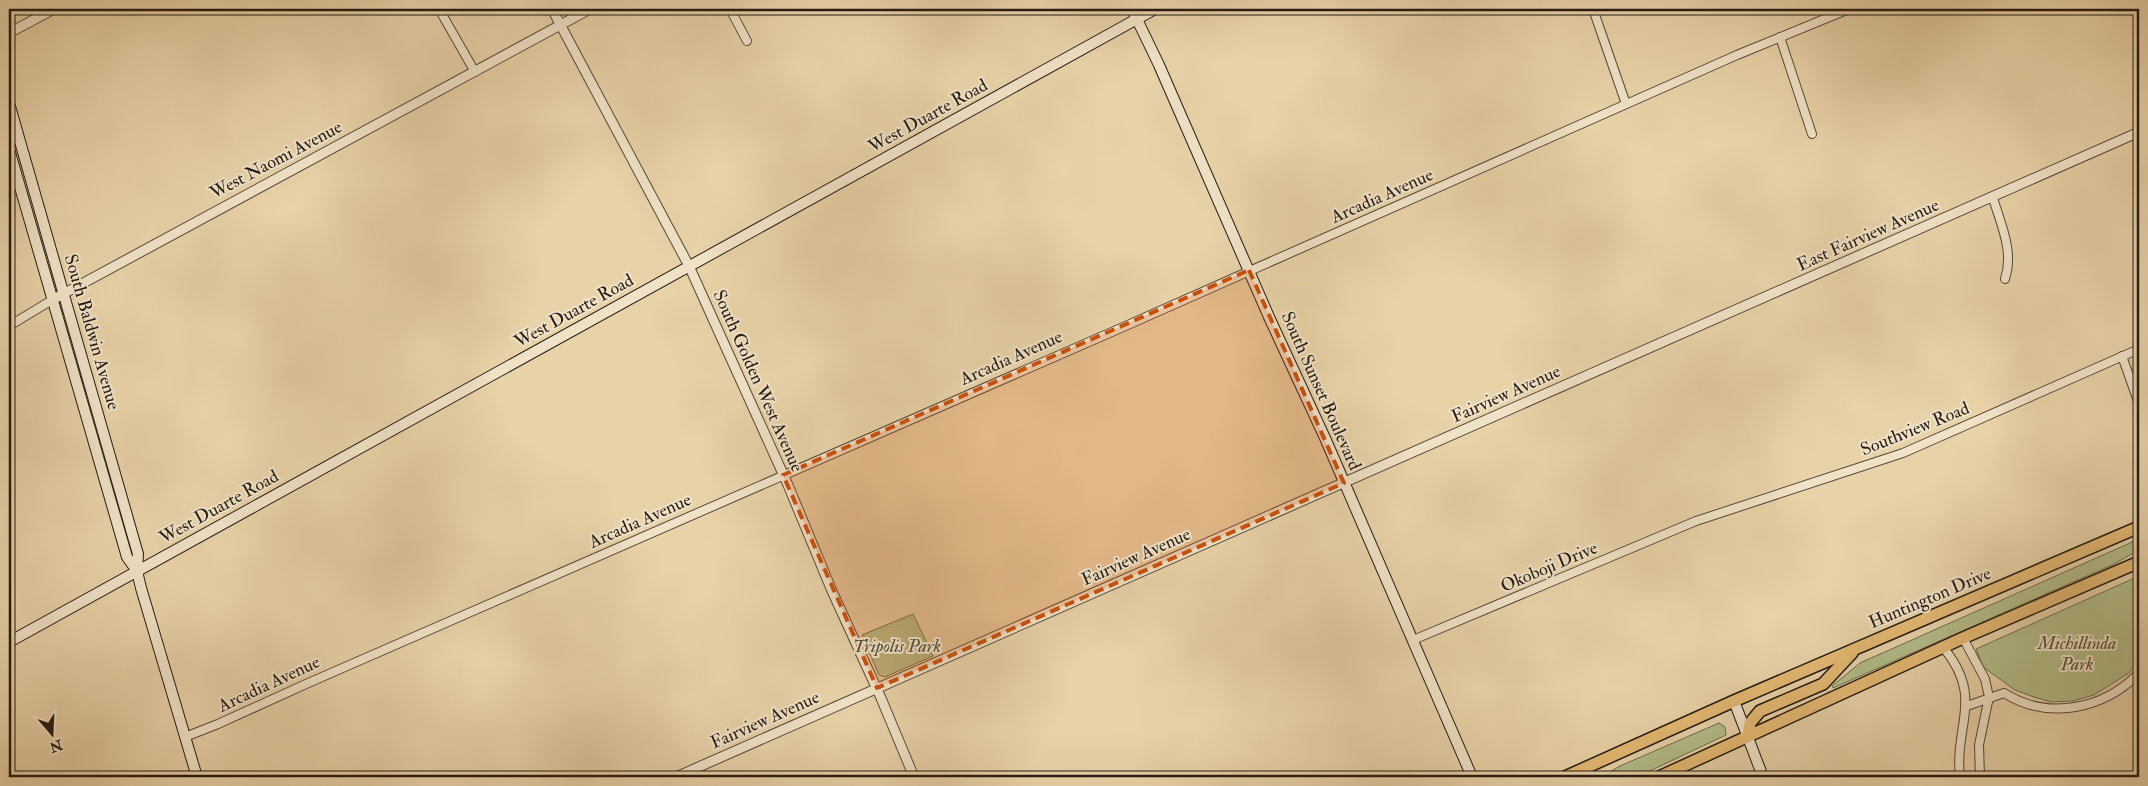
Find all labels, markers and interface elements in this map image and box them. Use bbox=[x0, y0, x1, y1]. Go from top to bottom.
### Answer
street label: West Duarte Road bbox=[863, 74, 992, 159]
street label: West Naomi Avenue bbox=[205, 115, 346, 205]
street label: Arcadia Avenue bbox=[1326, 163, 1437, 229]
street label: East Fairview Avenue bbox=[1793, 193, 1943, 277]
street label: South Baldwin Avenue bbox=[59, 252, 125, 413]
street label: West Duarte Road bbox=[509, 269, 638, 354]
street label: South Golden West Avenue bbox=[707, 286, 809, 476]
street label: South Sunset Boulevard bbox=[1276, 308, 1366, 474]
street label: Arcadia Avenue bbox=[955, 325, 1066, 391]
street label: Fairview Avenue bbox=[1448, 360, 1564, 428]
street label: Southview Road bbox=[1857, 397, 1973, 461]
street label: West Duarte Road bbox=[154, 465, 283, 550]
street label: Arcadia Avenue bbox=[584, 488, 695, 554]
street label: Fairview Avenue bbox=[1078, 523, 1194, 591]
street label: Okoboji Drive bbox=[1497, 536, 1601, 598]
street label: Huntington Drive bbox=[1865, 562, 1995, 634]
park label: Michillinda Park bbox=[2037, 632, 2116, 676]
park label: Tripolis Park bbox=[853, 635, 941, 658]
street label: Arcadia Avenue bbox=[214, 650, 324, 718]
street label: Fairview Avenue bbox=[707, 686, 823, 754]
north arrow bbox=[28, 708, 78, 758]
text: N bbox=[47, 735, 66, 756]

